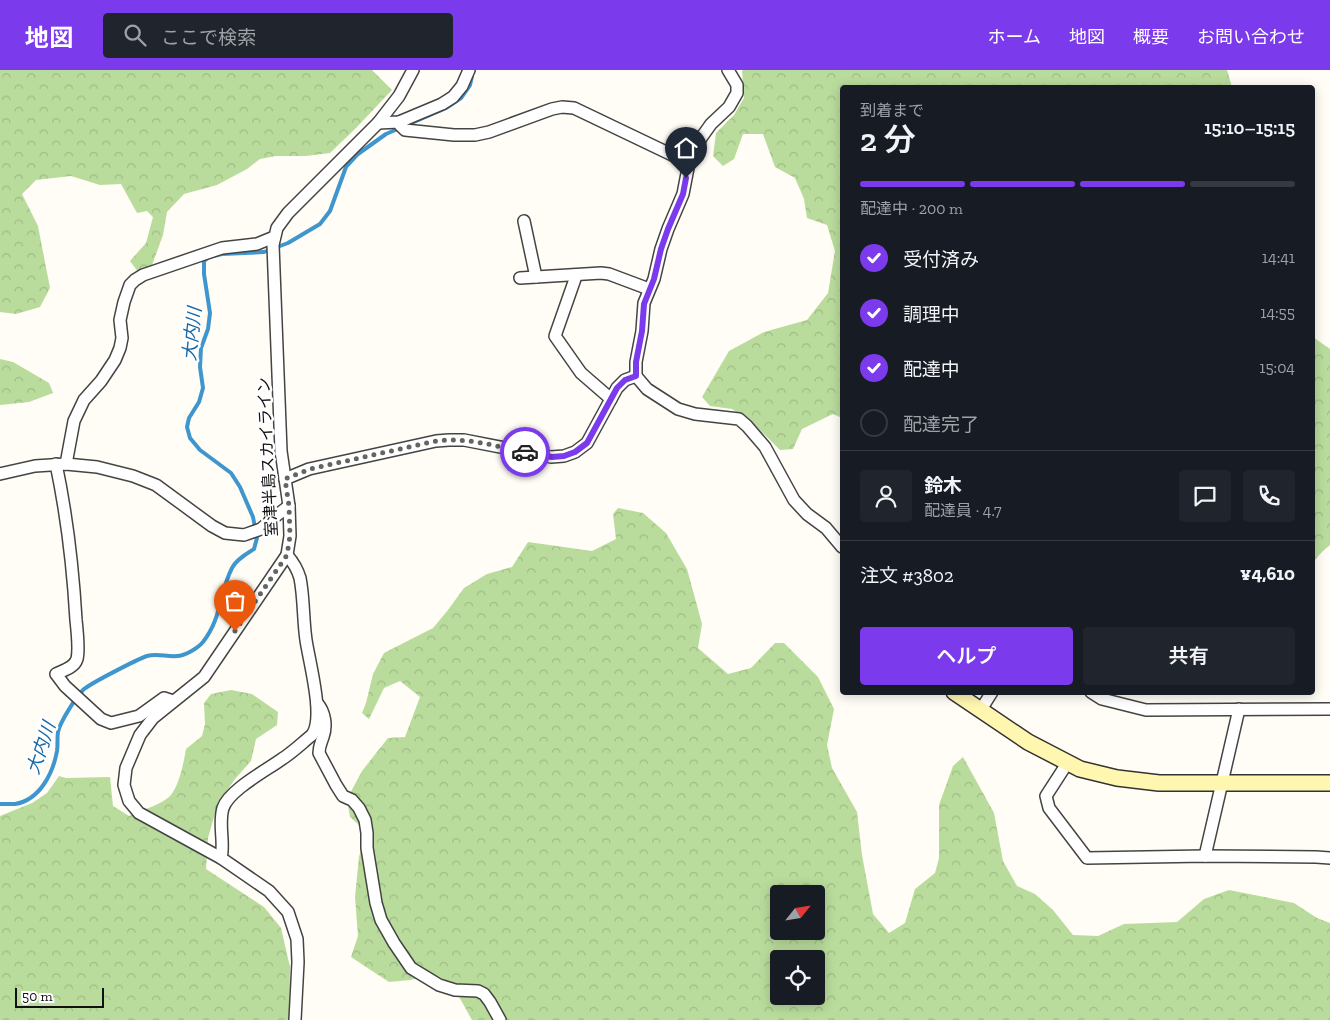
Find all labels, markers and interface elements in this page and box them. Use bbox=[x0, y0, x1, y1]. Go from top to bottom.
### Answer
search box bbox=[103, 13, 453, 58]
icon: search bbox=[121, 21, 149, 49]
text: 地図 bbox=[25, 23, 73, 52]
text: ここで検索 bbox=[161, 26, 256, 49]
text: ホーム bbox=[988, 26, 1041, 48]
text: 地図 bbox=[1069, 26, 1105, 48]
text: 概要 bbox=[1133, 26, 1169, 48]
text: お問い合わせ bbox=[1197, 26, 1305, 48]
text: 到着まで bbox=[860, 101, 924, 120]
text: 15:10–15:15 bbox=[1204, 116, 1295, 139]
text: 2 分 bbox=[860, 121, 915, 159]
pin bbox=[665, 127, 707, 178]
icon: home bbox=[672, 134, 700, 162]
text: 配達中 · 200 m bbox=[860, 199, 963, 218]
icon: check bbox=[860, 244, 888, 272]
text: 受付済み bbox=[903, 248, 979, 271]
text: 14:41 bbox=[1262, 248, 1295, 267]
icon: check bbox=[860, 299, 888, 327]
text: 調理中 bbox=[903, 303, 960, 326]
text: 14:55 bbox=[1260, 303, 1295, 322]
water label: 大内川 bbox=[178, 304, 206, 362]
icon: check bbox=[860, 354, 888, 382]
text: 配達中 bbox=[903, 358, 960, 381]
text: 15:04 bbox=[1259, 358, 1295, 377]
street label: 室津半島スカイライン bbox=[254, 377, 281, 537]
text: 配達完了 bbox=[903, 413, 979, 436]
courier bbox=[500, 427, 550, 477]
icon: car bbox=[511, 438, 539, 466]
button: person bbox=[860, 470, 912, 522]
button: chat bbox=[1179, 470, 1231, 522]
button: phone bbox=[1243, 470, 1295, 522]
text: 鈴木 bbox=[924, 474, 962, 497]
text: 配達員 · 4.7 bbox=[924, 501, 1002, 520]
text: ¥4,610 bbox=[1240, 562, 1295, 585]
text: 注文 #3802 bbox=[860, 564, 954, 587]
pin bbox=[214, 580, 256, 631]
icon: bag bbox=[221, 587, 249, 615]
button: ヘルプ bbox=[860, 627, 1073, 685]
button: 共有 bbox=[1083, 627, 1295, 685]
water label: 大内川 bbox=[22, 717, 61, 777]
north arrow bbox=[770, 885, 825, 940]
map controls bbox=[770, 885, 825, 1005]
button: locate bbox=[770, 950, 825, 1005]
scale bar bbox=[15, 985, 104, 1008]
text: 50 m bbox=[22, 988, 53, 1005]

